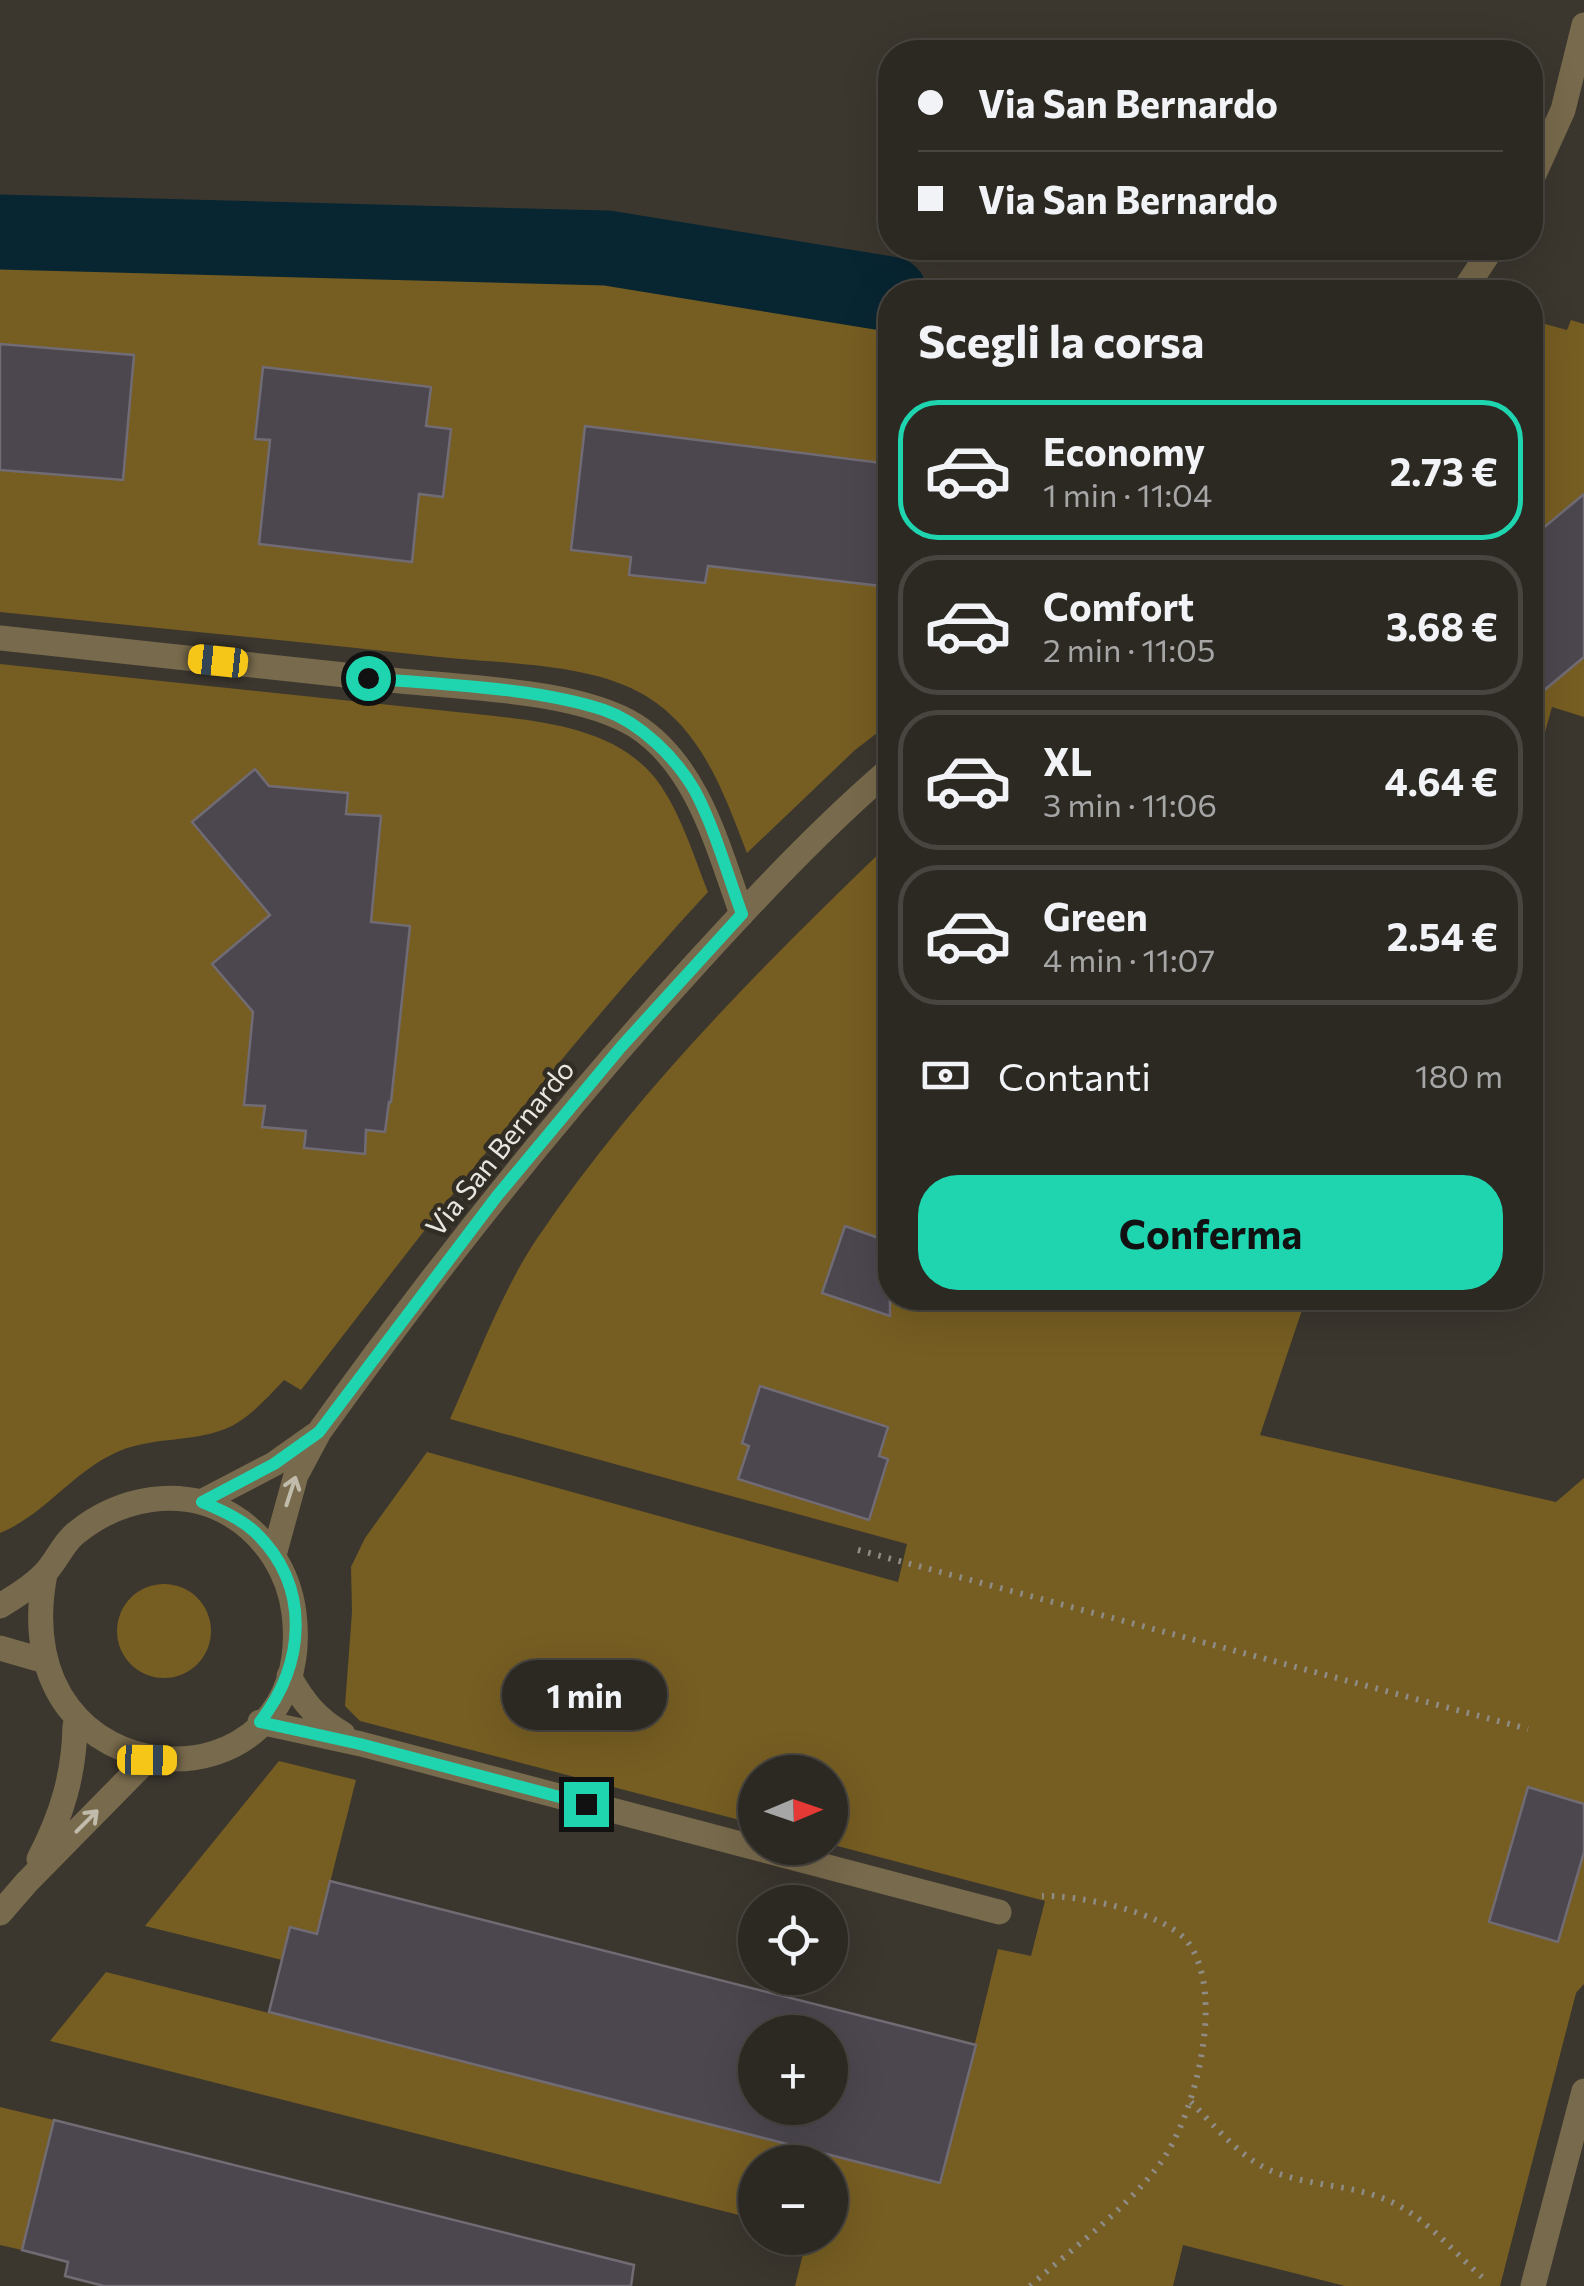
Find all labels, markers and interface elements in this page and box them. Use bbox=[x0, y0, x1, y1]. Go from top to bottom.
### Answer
text: Via San Bernardo bbox=[978, 79, 1278, 126]
text: Via San Bernardo bbox=[978, 175, 1278, 222]
text: Scegli la corsa bbox=[918, 312, 1205, 367]
icon: car bbox=[923, 425, 1013, 515]
text: Economy bbox=[1043, 427, 1205, 474]
text: 2.73 € bbox=[1390, 447, 1498, 494]
text: 1 min · 11:04 bbox=[1043, 474, 1212, 514]
icon: car bbox=[923, 580, 1013, 670]
text: Comfort bbox=[1043, 582, 1194, 629]
text: 3.68 € bbox=[1386, 602, 1498, 649]
text: 2 min · 11:05 bbox=[1043, 629, 1215, 669]
car bbox=[187, 643, 249, 679]
route start bbox=[346, 656, 391, 701]
icon: car bbox=[923, 735, 1013, 825]
text: XL bbox=[1043, 737, 1092, 784]
text: 4.64 € bbox=[1385, 757, 1498, 804]
text: 3 min · 11:06 bbox=[1043, 784, 1217, 824]
icon: car bbox=[923, 890, 1013, 980]
text: Green bbox=[1043, 892, 1148, 939]
text: 2.54 € bbox=[1387, 912, 1498, 959]
text: 4 min · 11:07 bbox=[1043, 939, 1215, 979]
icon: cash bbox=[918, 1048, 973, 1103]
street label: Via San Bernardo bbox=[418, 1052, 581, 1242]
text: Contanti bbox=[998, 1052, 1151, 1099]
text: 180 m bbox=[1415, 1055, 1503, 1095]
button: Conferma bbox=[918, 1175, 1503, 1290]
one-way arrow bbox=[283, 1476, 301, 1508]
callout: 1 min bbox=[504, 1659, 668, 1729]
text: 1 min bbox=[547, 1675, 622, 1715]
car bbox=[117, 1744, 177, 1776]
north arrow bbox=[738, 1755, 848, 1865]
map controls bbox=[738, 1755, 848, 2255]
route end bbox=[564, 1782, 609, 1827]
one-way arrow bbox=[74, 1809, 98, 1833]
button: locate bbox=[738, 1885, 848, 1995]
button: + bbox=[738, 2015, 848, 2125]
button: − bbox=[738, 2145, 848, 2255]

